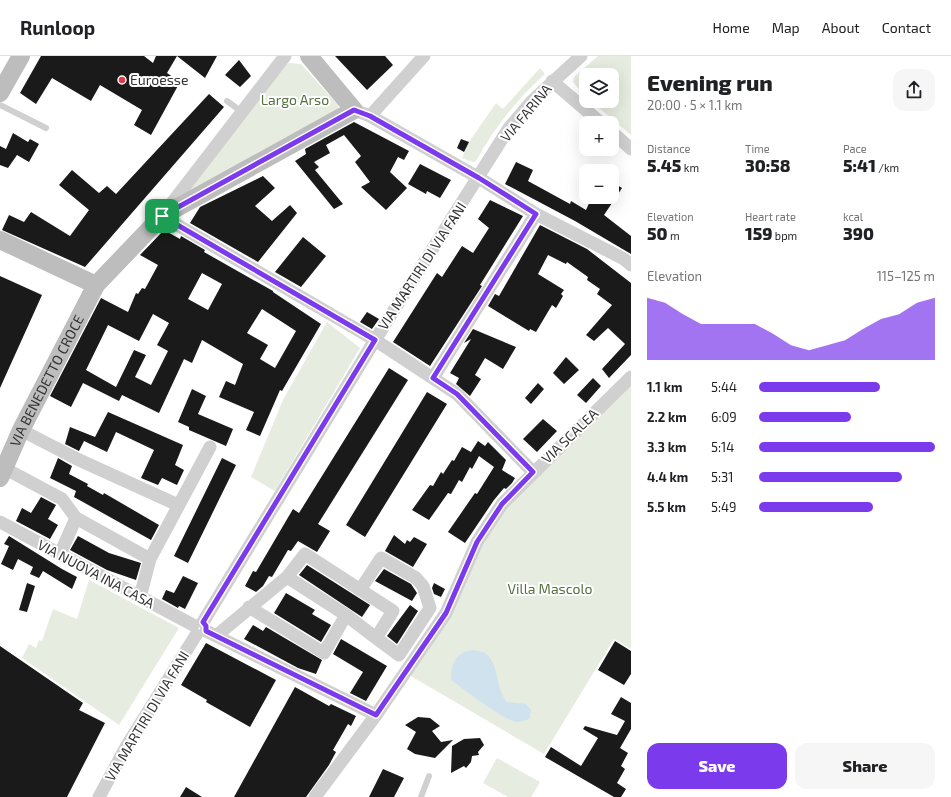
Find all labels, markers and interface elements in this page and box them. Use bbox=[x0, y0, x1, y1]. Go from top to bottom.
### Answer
text: Runloop bbox=[20, 16, 95, 39]
text: Home bbox=[713, 19, 750, 36]
text: Map bbox=[772, 19, 800, 36]
text: About bbox=[822, 19, 860, 36]
text: Contact bbox=[882, 19, 931, 36]
map controls bbox=[579, 68, 619, 204]
button: layers bbox=[579, 68, 619, 108]
text: Evening run bbox=[647, 69, 773, 95]
button: share bbox=[893, 69, 935, 111]
place label: Euroesse bbox=[130, 71, 188, 88]
marker: Euroesse bbox=[117, 75, 127, 85]
street label: VIA FARINA bbox=[497, 80, 555, 145]
park label: Largo Arso bbox=[261, 91, 329, 108]
text: 20:00 · 5 × 1.1 km bbox=[647, 97, 743, 113]
button: + bbox=[579, 116, 619, 156]
text: Distance bbox=[647, 142, 690, 155]
text: Time bbox=[745, 142, 770, 155]
text: Pace bbox=[843, 142, 867, 155]
text: 5.45 bbox=[647, 155, 681, 175]
text: 30:58 bbox=[745, 155, 791, 175]
text: 5:41 bbox=[843, 155, 876, 175]
text: km bbox=[681, 161, 699, 174]
text: /km bbox=[876, 161, 899, 174]
button: − bbox=[579, 164, 619, 204]
pin bbox=[145, 199, 179, 233]
street label: VIA MARTIRI DI VIA FANI bbox=[374, 199, 469, 333]
icon: arrive bbox=[151, 205, 173, 227]
text: Elevation bbox=[647, 210, 694, 223]
text: Heart rate bbox=[745, 210, 796, 223]
text: kcal bbox=[843, 210, 863, 223]
text: 50 bbox=[647, 223, 668, 243]
text: 159 bbox=[745, 223, 772, 243]
text: 390 bbox=[843, 223, 874, 243]
text: m bbox=[668, 229, 680, 242]
text: bpm bbox=[772, 229, 797, 242]
text: Elevation bbox=[647, 268, 702, 284]
text: 115–125 m bbox=[877, 268, 935, 284]
street label: VIA BENEDETTO CROCE bbox=[6, 312, 87, 449]
text: 1.1 km bbox=[647, 379, 682, 395]
text: 5:44 bbox=[711, 379, 737, 395]
street label: VIA SCALEA bbox=[538, 404, 602, 467]
text: 2.2 km bbox=[647, 409, 687, 425]
text: 6:09 bbox=[711, 409, 737, 425]
text: 3.3 km bbox=[647, 439, 686, 455]
text: 5:14 bbox=[711, 439, 734, 455]
text: 4.4 km bbox=[647, 469, 688, 485]
text: 5:31 bbox=[711, 469, 733, 485]
text: 5.5 km bbox=[647, 499, 686, 515]
text: 5:49 bbox=[711, 499, 736, 515]
street label: VIA NUOVA INA CASA bbox=[35, 536, 158, 612]
park label: Villa Mascolo bbox=[508, 580, 593, 597]
street label: VIA MARTIRI DI VIA FANI bbox=[101, 648, 192, 784]
button: Save bbox=[647, 743, 787, 789]
button: Share bbox=[795, 743, 935, 789]

